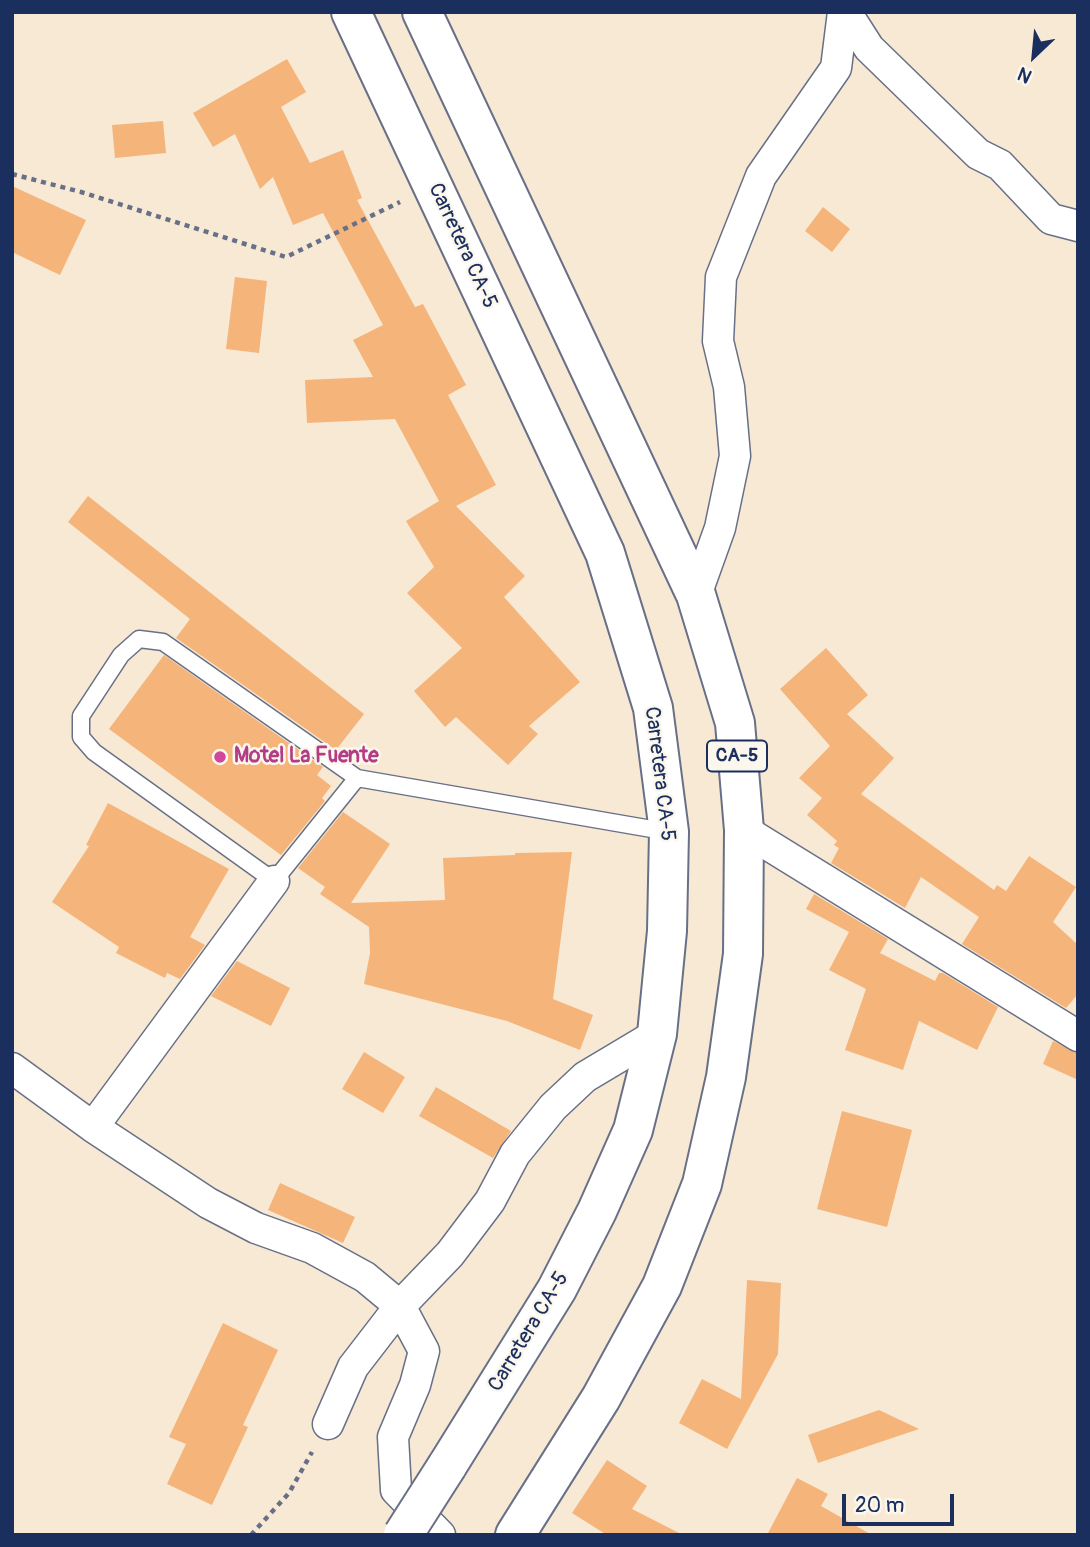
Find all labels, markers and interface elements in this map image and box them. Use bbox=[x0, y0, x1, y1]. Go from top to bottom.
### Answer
north arrow bbox=[999, 21, 1069, 91]
text: N bbox=[1014, 61, 1036, 88]
street label: Carretera CA-5 bbox=[422, 179, 502, 313]
street label: Carretera CA-5 bbox=[638, 705, 680, 843]
road number: CA-5 bbox=[707, 740, 767, 772]
place label: Motel La Fuente bbox=[234, 744, 379, 770]
marker: Motel La Fuente bbox=[212, 749, 228, 765]
street label: Carretera CA-5 bbox=[483, 1268, 575, 1396]
scale bar bbox=[845, 1480, 957, 1524]
text: 20 m bbox=[855, 1492, 904, 1519]

